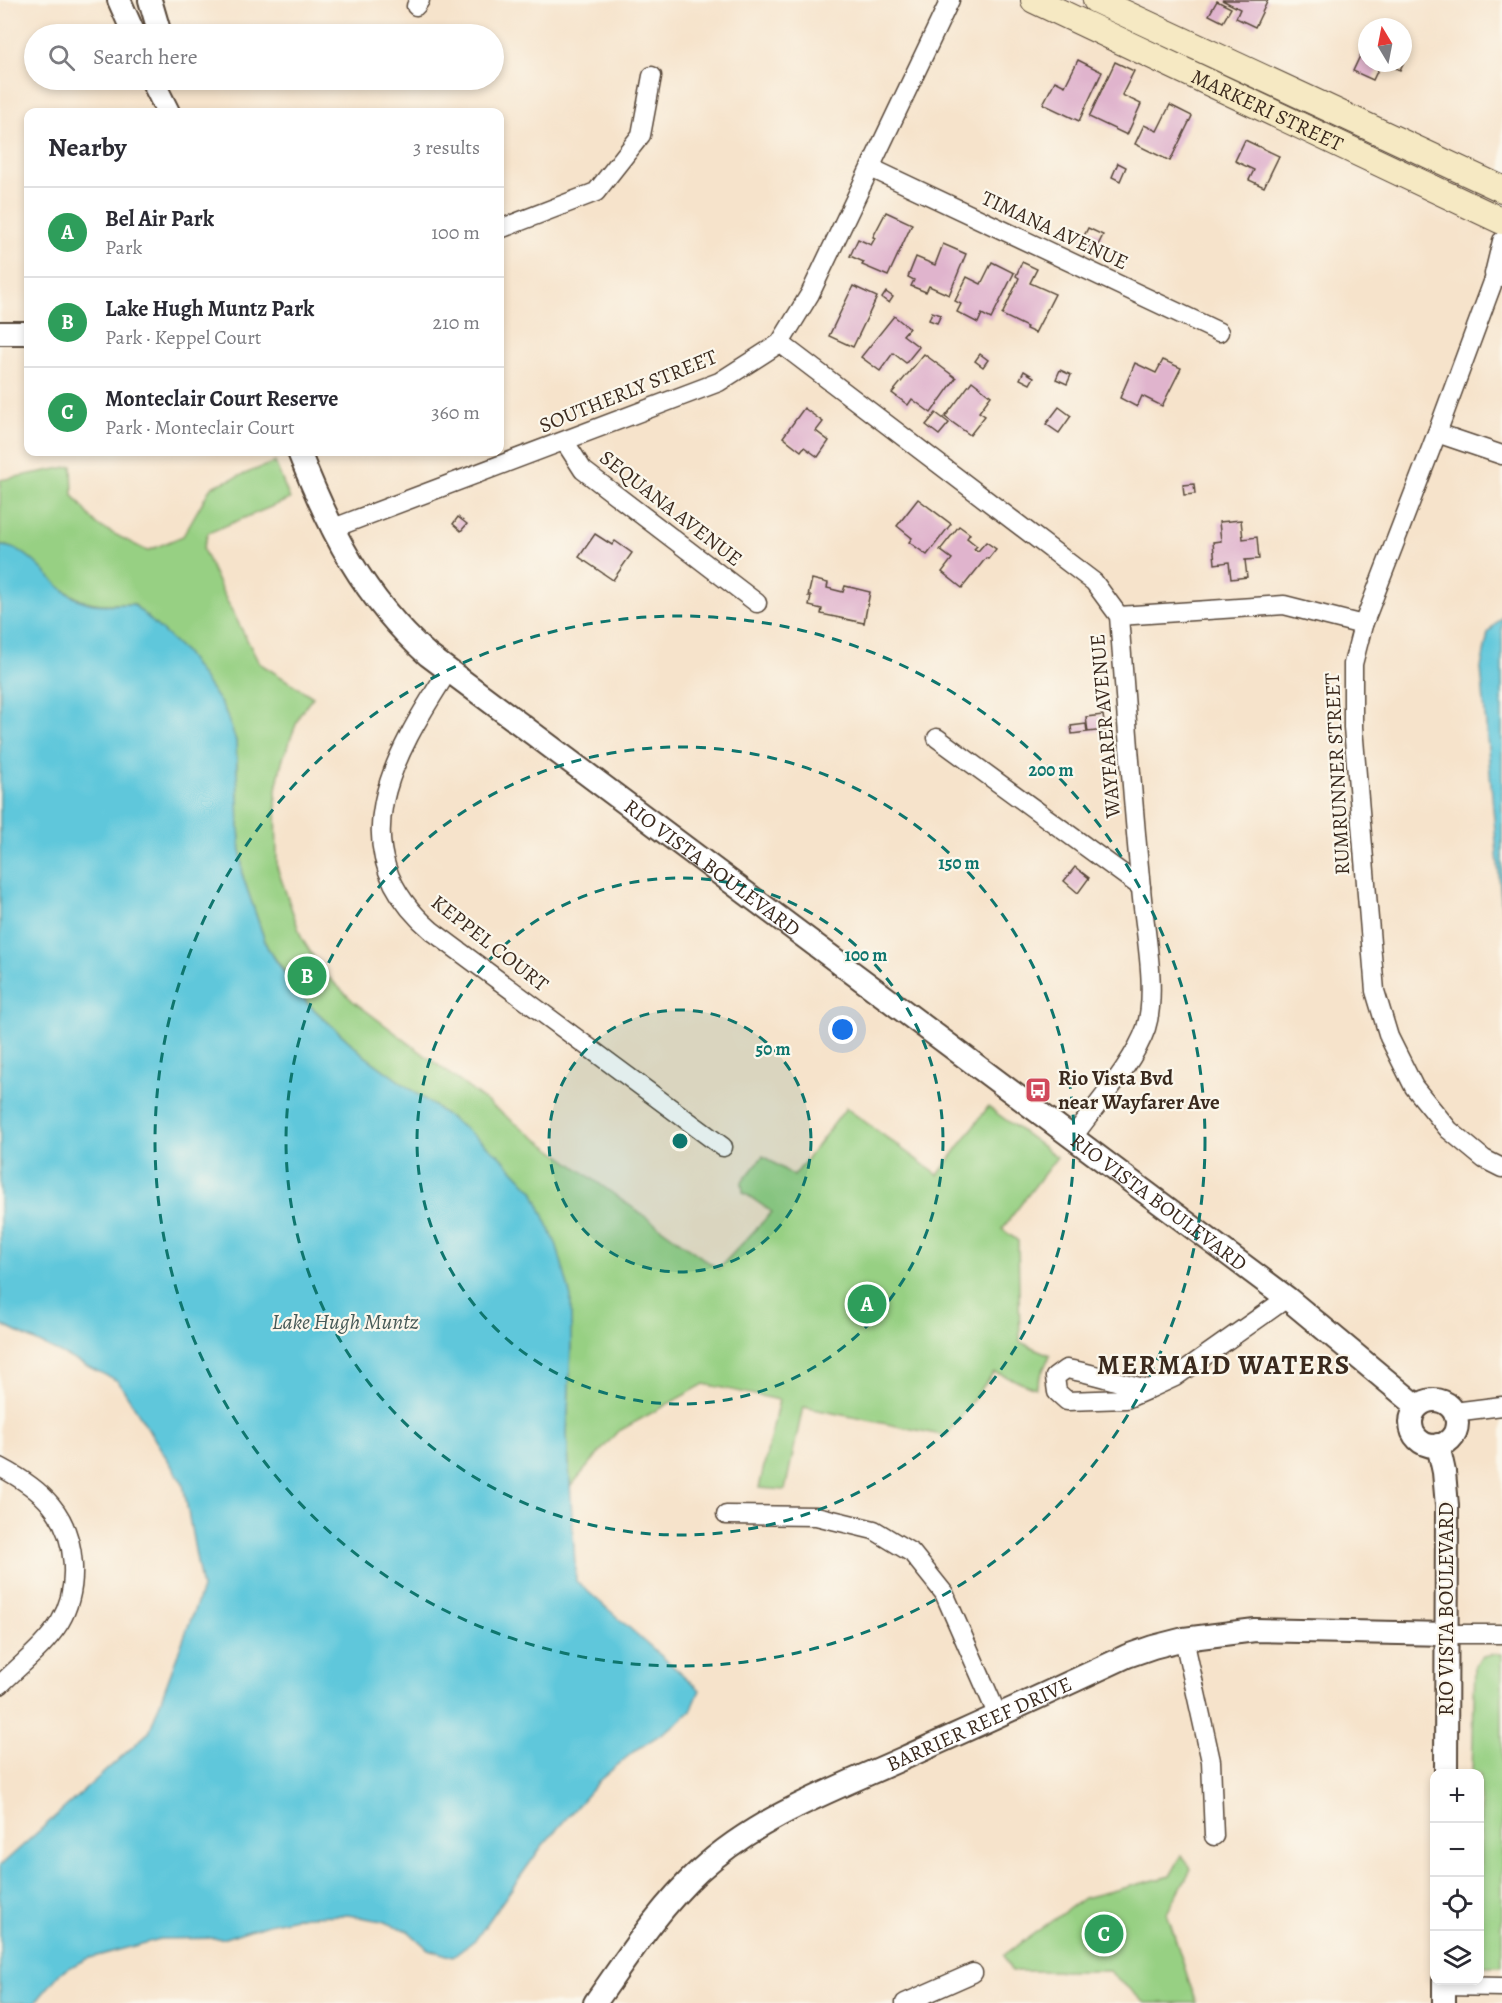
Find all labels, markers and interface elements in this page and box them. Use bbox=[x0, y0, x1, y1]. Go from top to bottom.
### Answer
north arrow bbox=[1358, 18, 1412, 72]
search box bbox=[24, 24, 504, 90]
icon: search bbox=[45, 41, 78, 74]
text: Search here bbox=[93, 42, 198, 72]
street label: MARKERI STREET bbox=[1187, 62, 1348, 158]
text: Nearby bbox=[48, 130, 127, 165]
text: 3 results bbox=[413, 134, 480, 161]
street label: TIMANA AVENUE bbox=[977, 184, 1133, 276]
text: Bel Air Park bbox=[105, 204, 214, 234]
text: A bbox=[61, 219, 74, 246]
text: 100 m bbox=[431, 219, 480, 246]
text: Park bbox=[105, 234, 143, 261]
text: Lake Hugh Muntz Park bbox=[105, 294, 314, 324]
text: B bbox=[61, 309, 74, 336]
text: 210 m bbox=[432, 309, 480, 336]
text: Park · Keppel Court bbox=[105, 324, 261, 351]
street label: SOUTHERLY STREET bbox=[535, 342, 722, 439]
text: Monteclair Court Reserve bbox=[105, 384, 338, 414]
text: C bbox=[61, 399, 74, 426]
text: 360 m bbox=[431, 399, 480, 426]
text: Park · Monteclair Court bbox=[105, 414, 295, 441]
street label: SEQUANA AVENUE bbox=[594, 443, 748, 573]
street label: WAYFARER AVENUE bbox=[1083, 633, 1127, 820]
street label: RUMRUNNER STREET bbox=[1318, 672, 1356, 876]
text: 200 m bbox=[1028, 758, 1074, 782]
street label: RIO VISTA BOULEVARD bbox=[618, 792, 806, 943]
text: 150 m bbox=[938, 851, 980, 875]
street label: KEPPEL COURT bbox=[425, 888, 555, 998]
text: 100 m bbox=[845, 943, 887, 967]
pin: B bbox=[288, 954, 326, 998]
your location bbox=[828, 1015, 857, 1044]
text: 50 m bbox=[756, 1037, 790, 1061]
place label: Rio Vista Bvd near Wayfarer Ave bbox=[1058, 1064, 1220, 1116]
bus stop icon: Rio Vista Bvd near Wayfarer Ave bbox=[1023, 1075, 1053, 1105]
street label: RIO VISTA BOULEVARD bbox=[1065, 1127, 1253, 1277]
centre of rings bbox=[670, 1131, 690, 1151]
pin: A bbox=[848, 1282, 886, 1326]
water label: Lake Hugh Muntz bbox=[272, 1307, 418, 1337]
district label: MERMAID WATERS bbox=[1097, 1347, 1351, 1383]
street label: RIO VISTA BOULEVARD bbox=[1432, 1502, 1460, 1716]
street label: BARRIER REEF DRIVE bbox=[882, 1670, 1076, 1778]
map controls bbox=[1430, 1769, 1484, 1985]
button: + bbox=[1430, 1769, 1484, 1823]
button: − bbox=[1430, 1823, 1484, 1877]
button: locate bbox=[1430, 1877, 1484, 1931]
pin: C bbox=[1084, 1912, 1124, 1956]
button: layers bbox=[1430, 1931, 1484, 1985]

